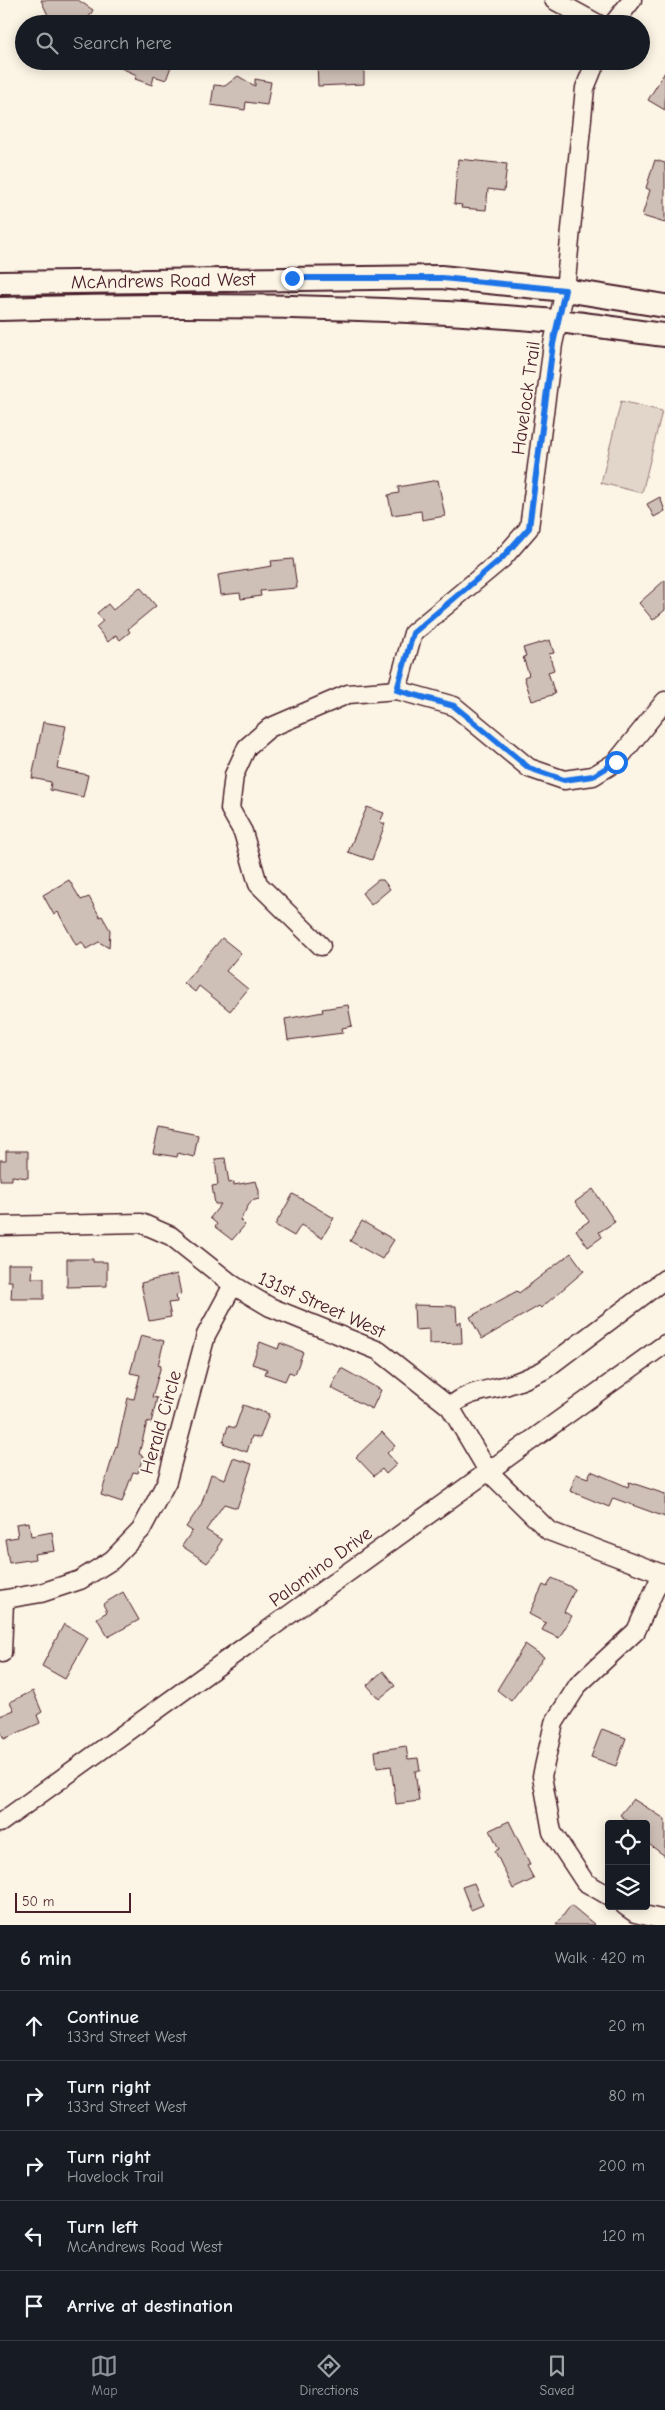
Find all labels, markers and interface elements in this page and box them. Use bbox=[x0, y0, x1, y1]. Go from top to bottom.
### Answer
search box bbox=[15, 15, 650, 70]
icon: search bbox=[33, 29, 61, 57]
text: Search here bbox=[73, 32, 172, 54]
route end bbox=[281, 267, 304, 290]
street label: McAndrews Road West bbox=[71, 268, 256, 294]
street label: Havelock Trail bbox=[507, 340, 545, 457]
route start bbox=[605, 751, 628, 774]
street label: 131st Street West bbox=[255, 1267, 389, 1343]
street label: Herald Circle bbox=[136, 1368, 186, 1477]
street label: Palomino Drive bbox=[265, 1522, 376, 1611]
map controls bbox=[605, 1820, 650, 1910]
button: locate bbox=[605, 1820, 650, 1865]
button: layers bbox=[605, 1865, 650, 1910]
scale bar bbox=[15, 1890, 131, 1913]
text: 50 m bbox=[22, 1893, 54, 1910]
text: 6 min bbox=[20, 1946, 72, 1970]
text: Walk · 420 m bbox=[555, 1949, 645, 1967]
text: Continue bbox=[67, 2006, 139, 2028]
icon: ahead bbox=[20, 2012, 48, 2040]
text: 20 m bbox=[608, 2017, 645, 2035]
text: 133rd Street West bbox=[67, 2028, 187, 2046]
text: Turn right bbox=[67, 2076, 151, 2098]
icon: right bbox=[20, 2082, 48, 2110]
text: 80 m bbox=[608, 2087, 645, 2105]
text: 133rd Street West bbox=[67, 2098, 187, 2116]
text: Turn right bbox=[67, 2146, 151, 2168]
icon: right bbox=[20, 2152, 48, 2180]
text: 200 m bbox=[599, 2157, 645, 2175]
text: Havelock Trail bbox=[67, 2168, 164, 2186]
text: Turn left bbox=[67, 2216, 138, 2238]
icon: left bbox=[20, 2222, 48, 2250]
text: 120 m bbox=[602, 2227, 645, 2245]
text: McAndrews Road West bbox=[67, 2238, 222, 2256]
icon: arrive bbox=[20, 2292, 48, 2320]
text: Arrive at destination bbox=[67, 2295, 233, 2317]
tab: Map bbox=[90, 2352, 118, 2399]
tab: Directions bbox=[299, 2352, 359, 2399]
tab: Saved bbox=[540, 2352, 575, 2399]

